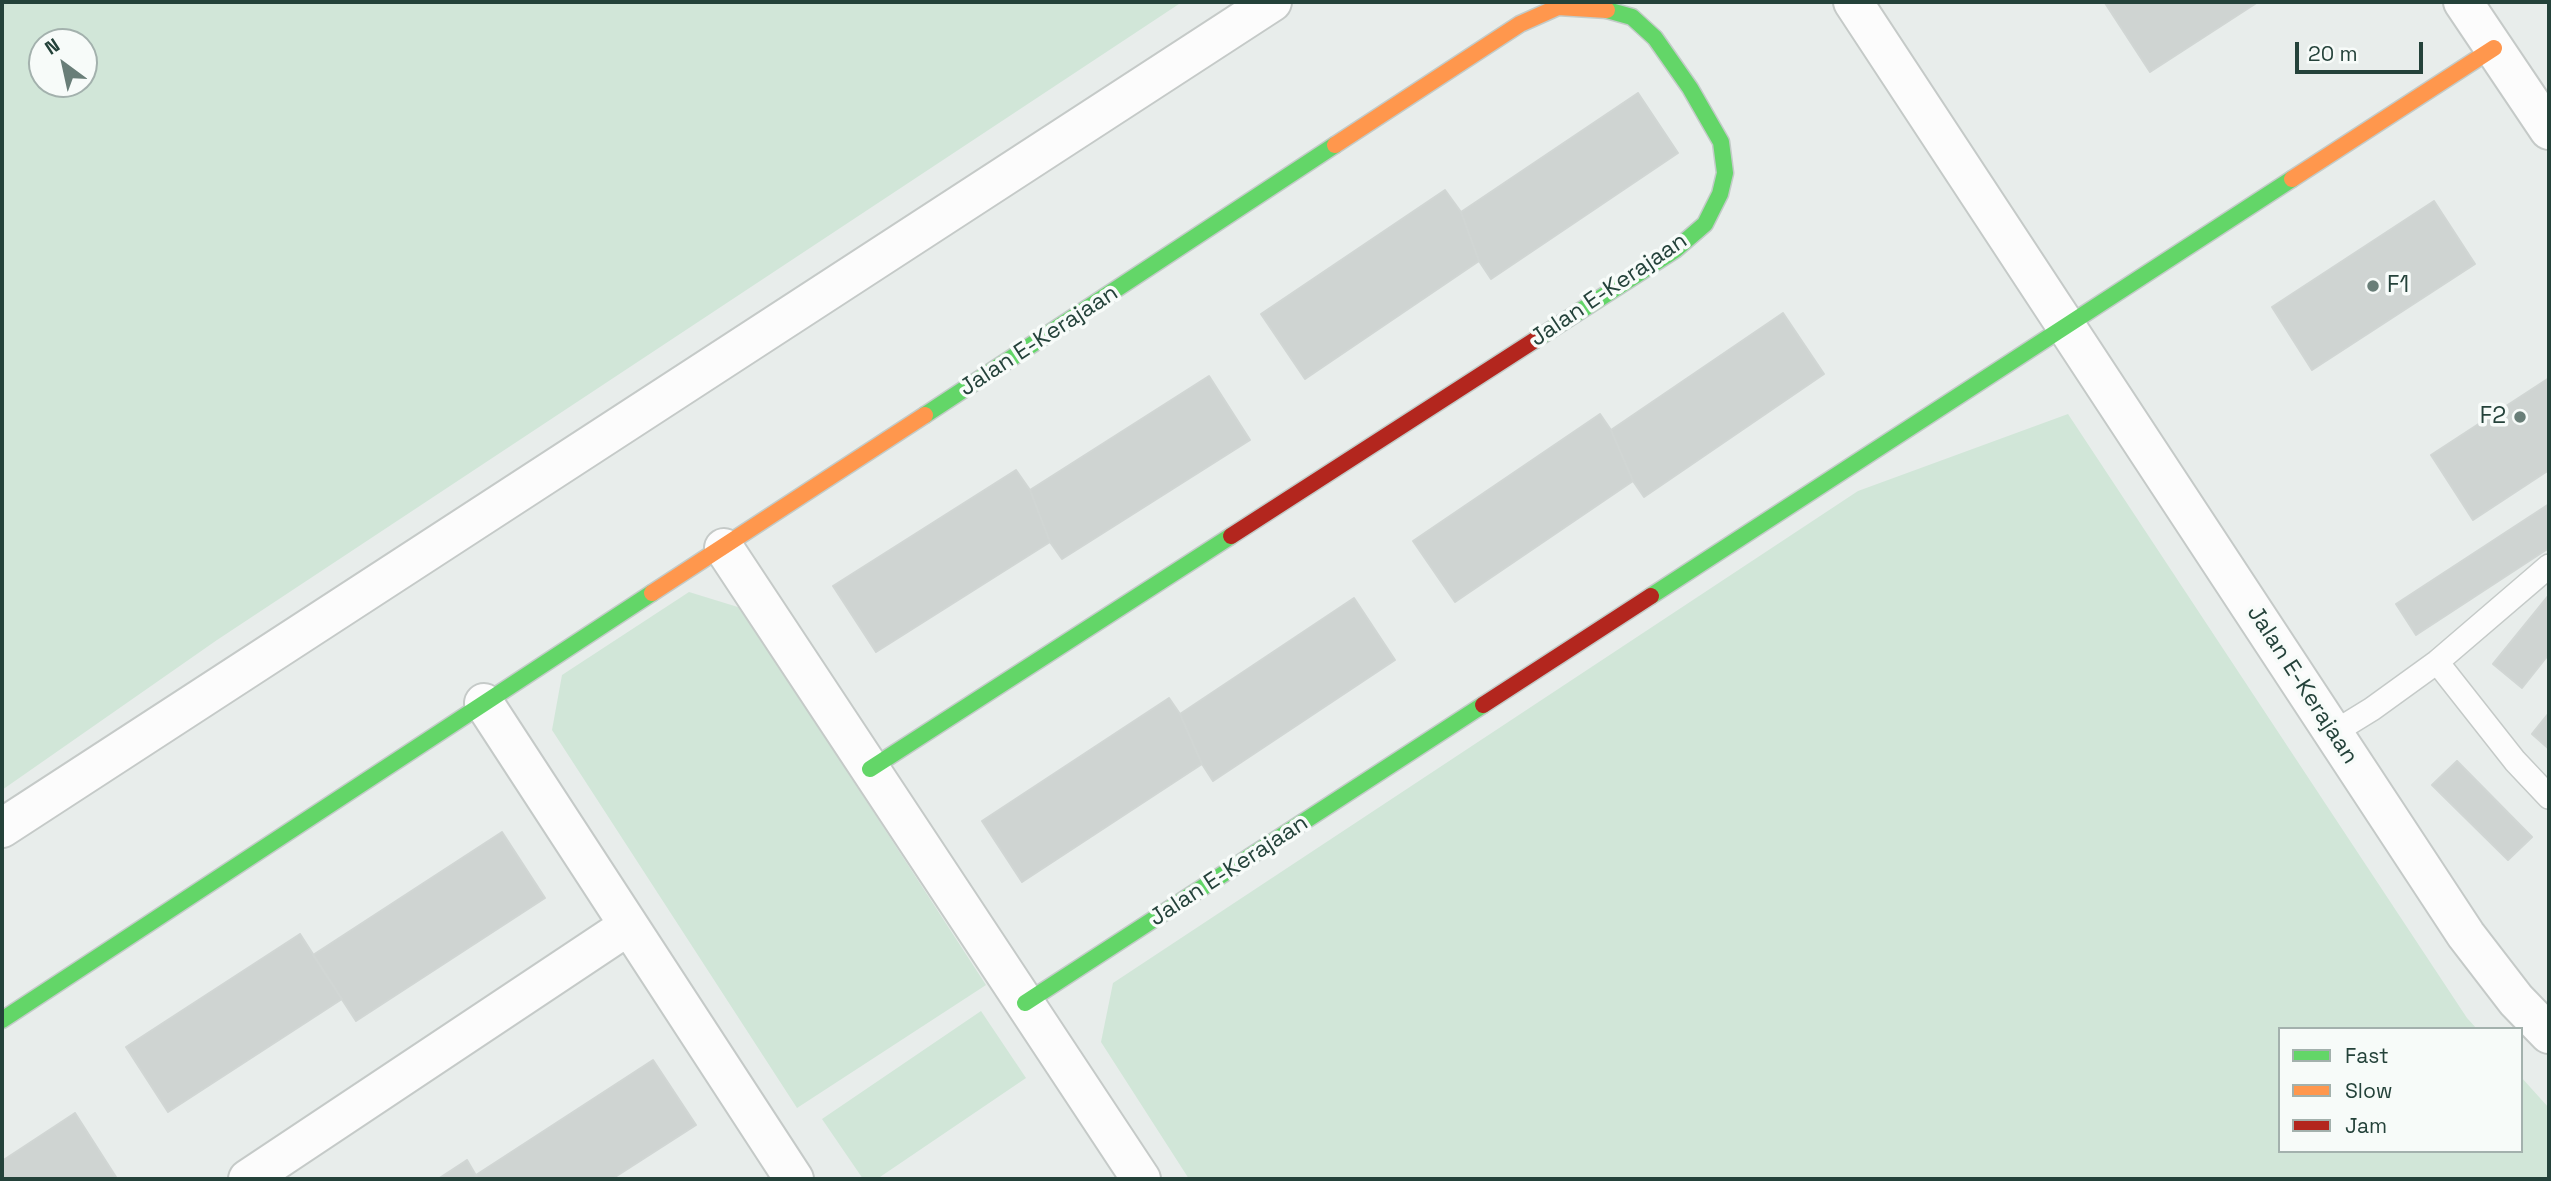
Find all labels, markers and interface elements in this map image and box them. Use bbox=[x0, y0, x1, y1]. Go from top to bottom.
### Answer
north arrow bbox=[28, 28, 98, 98]
scale bar bbox=[2299, 28, 2427, 72]
text: N bbox=[40, 33, 65, 61]
text: 20 m bbox=[2308, 40, 2358, 67]
street label: Jalan E-Kerajaan bbox=[1525, 227, 1693, 353]
place label: F1 bbox=[2387, 272, 2409, 300]
marker: F1 bbox=[2365, 278, 2381, 294]
street label: Jalan E-Kerajaan bbox=[955, 279, 1123, 403]
place label: F2 bbox=[2480, 403, 2506, 431]
marker: F2 bbox=[2512, 409, 2528, 425]
street label: Jalan E-Kerajaan bbox=[2240, 601, 2364, 769]
street label: Jalan E-Kerajaan bbox=[1145, 809, 1313, 933]
legend bbox=[2278, 1027, 2523, 1153]
text: Fast bbox=[2345, 1042, 2389, 1069]
text: Slow bbox=[2345, 1077, 2393, 1104]
text: Jam bbox=[2345, 1112, 2387, 1139]

